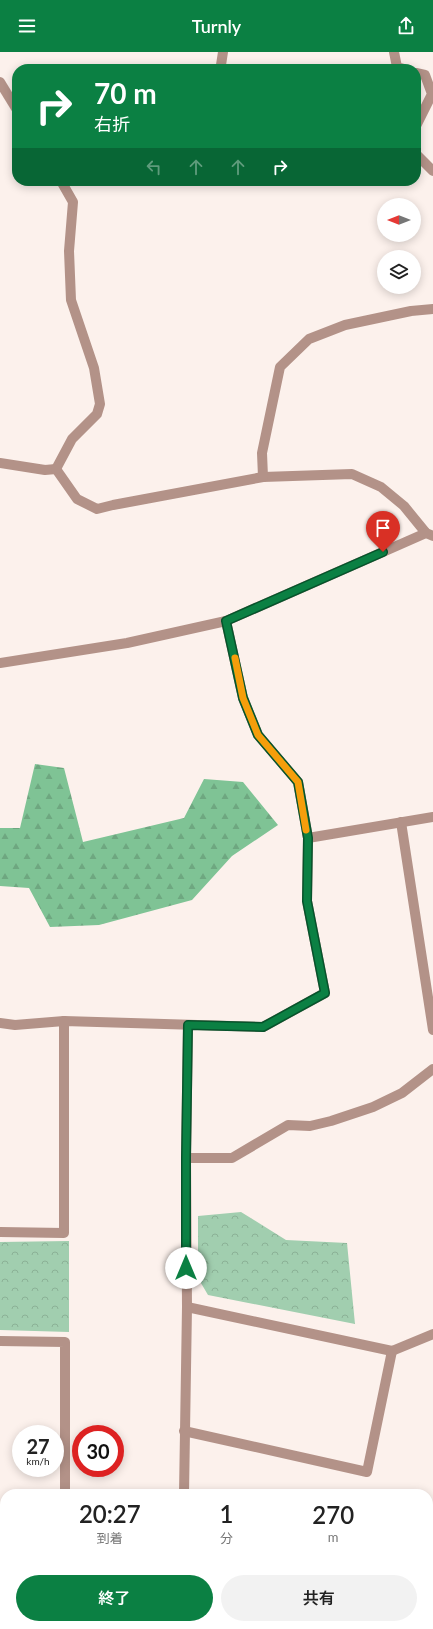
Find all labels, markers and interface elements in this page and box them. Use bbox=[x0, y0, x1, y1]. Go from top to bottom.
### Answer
icon: menu bbox=[16, 15, 38, 37]
text: Turnly bbox=[192, 15, 241, 37]
icon: share bbox=[395, 15, 417, 37]
text: 70 m bbox=[94, 76, 157, 110]
icon: right bbox=[28, 80, 80, 132]
text: 右折 bbox=[94, 113, 130, 135]
icon: left bbox=[143, 156, 165, 178]
icon: ahead bbox=[185, 156, 207, 178]
icon: ahead bbox=[227, 156, 249, 178]
icon: right bbox=[269, 156, 291, 178]
north arrow bbox=[377, 198, 421, 242]
map controls bbox=[377, 198, 421, 294]
button: layers bbox=[377, 250, 421, 294]
pin bbox=[366, 511, 400, 552]
icon: arrive bbox=[372, 517, 394, 539]
position arrow bbox=[165, 1247, 207, 1289]
speed limit sign: 30 bbox=[72, 1425, 124, 1477]
text: 27 bbox=[26, 1434, 50, 1458]
text: km/h bbox=[26, 1455, 50, 1467]
text: 20:27 bbox=[79, 1499, 141, 1528]
text: 1 bbox=[220, 1499, 233, 1528]
text: 270 bbox=[312, 1500, 354, 1529]
text: m bbox=[328, 1529, 339, 1545]
text: 到着 bbox=[97, 1530, 123, 1546]
text: 分 bbox=[220, 1530, 233, 1546]
button: 終了 bbox=[16, 1575, 213, 1621]
button: 共有 bbox=[221, 1575, 417, 1621]

